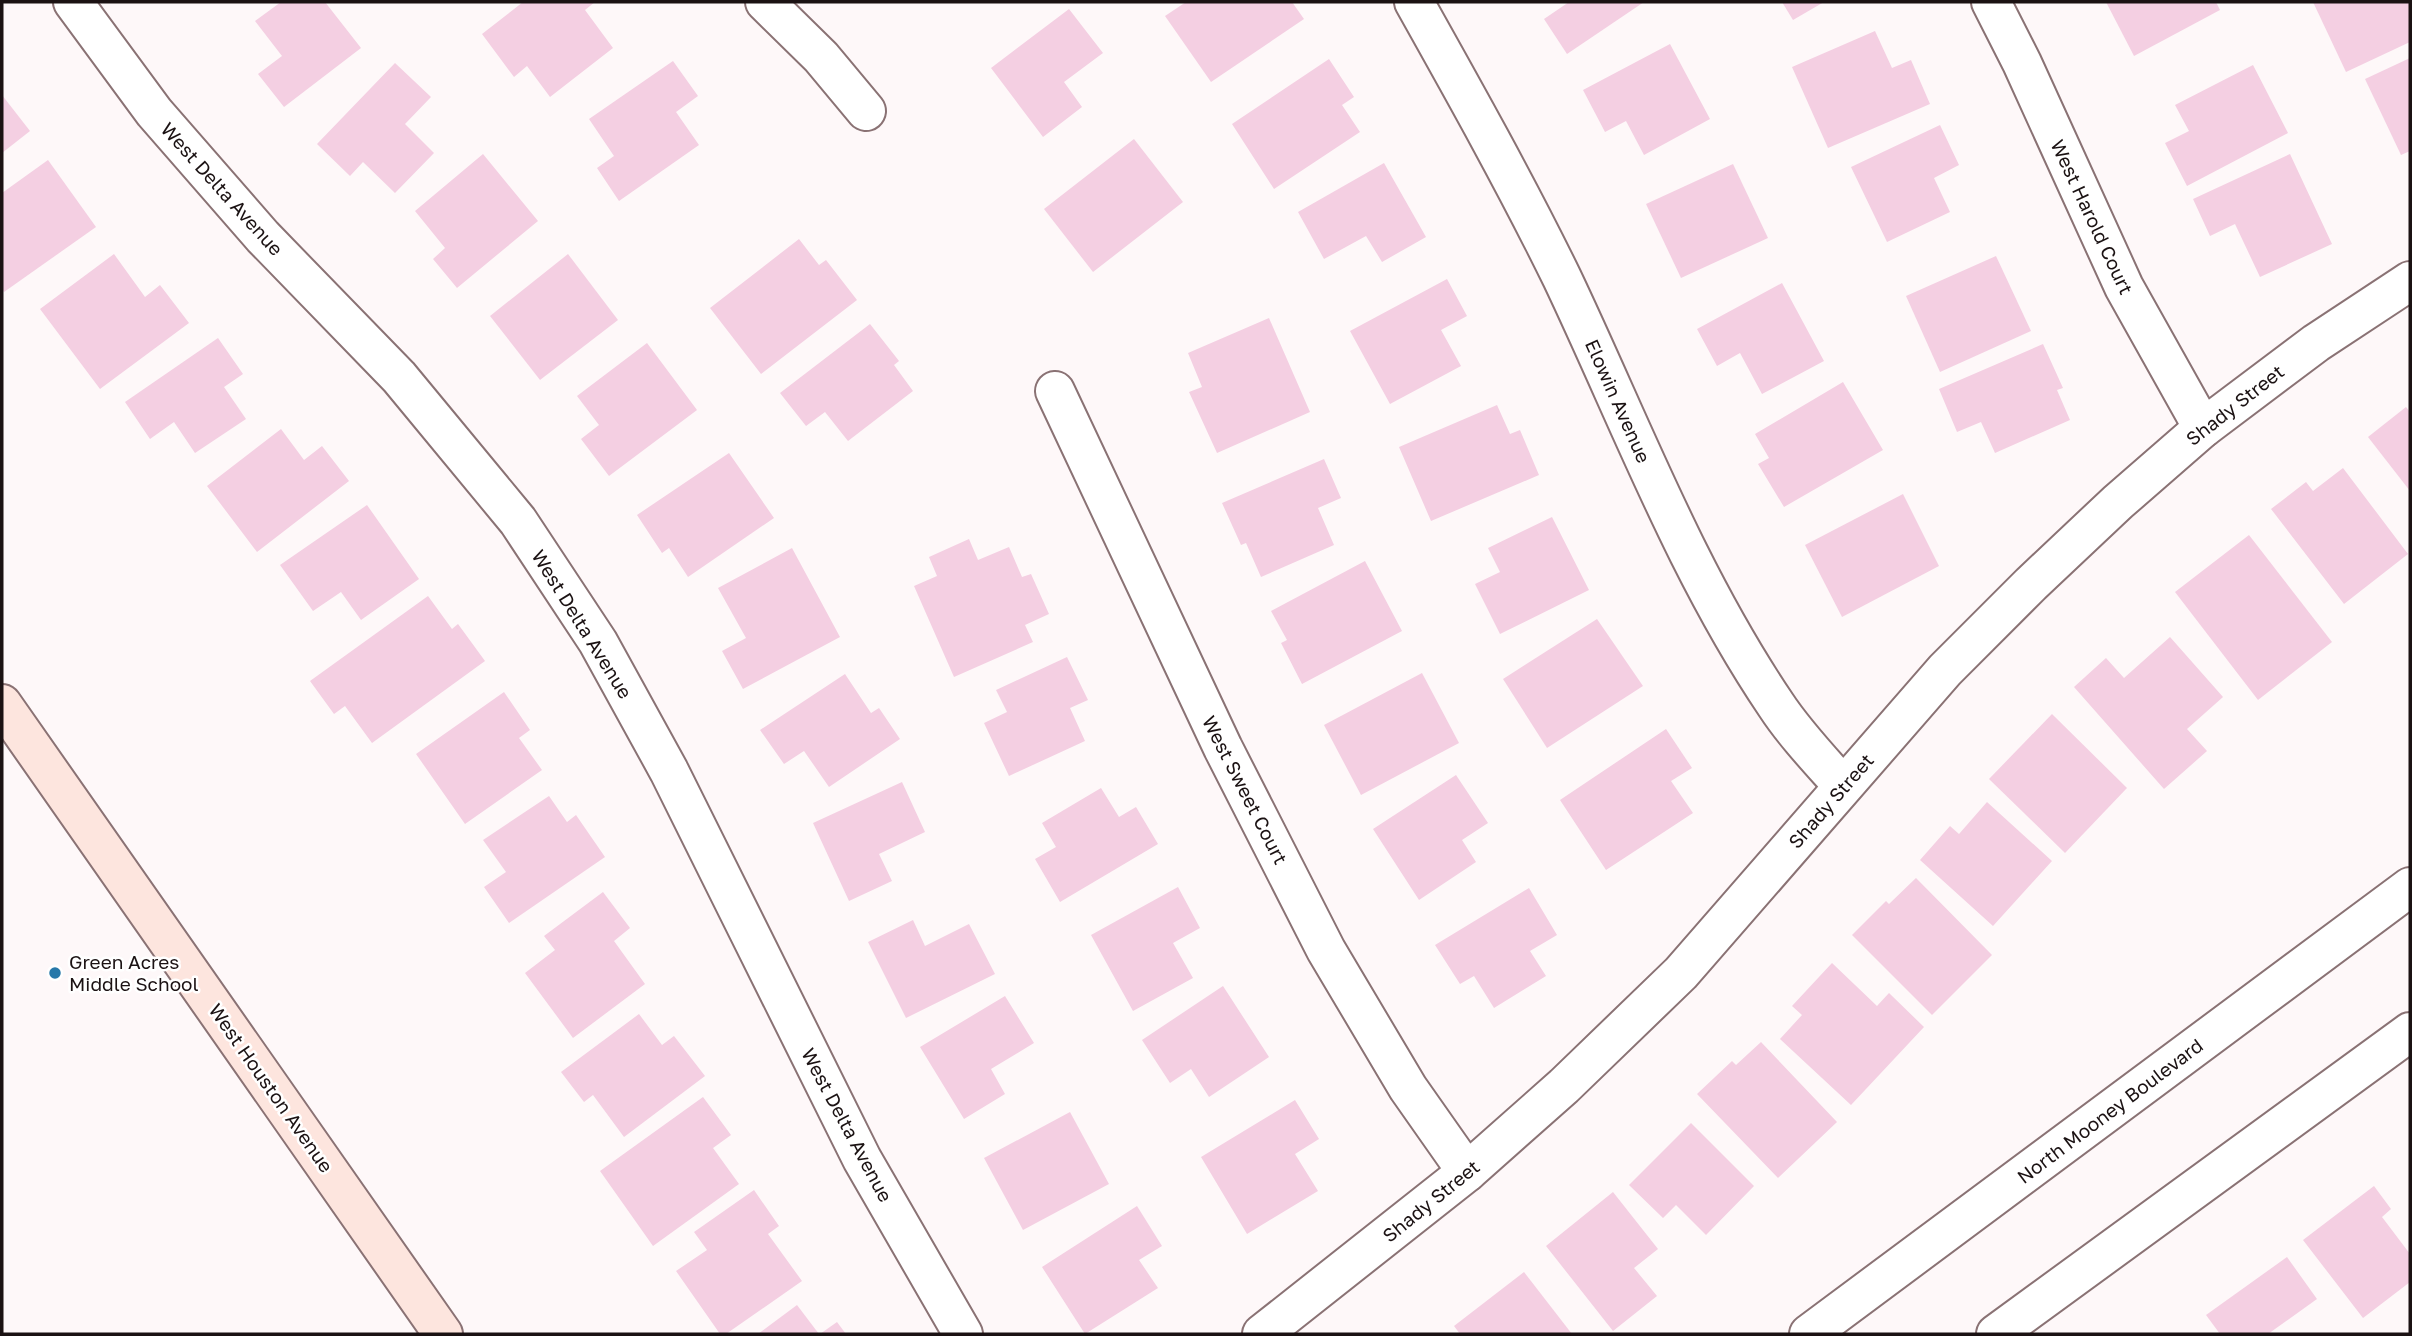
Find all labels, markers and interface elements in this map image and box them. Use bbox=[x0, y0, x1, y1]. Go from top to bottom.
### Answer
street label: West Delta Avenue bbox=[157, 117, 288, 260]
street label: West Harold Court bbox=[2046, 136, 2138, 298]
street label: Elowin Avenue bbox=[1581, 336, 1656, 466]
street label: Shady Street bbox=[2181, 359, 2288, 450]
street label: West Delta Avenue bbox=[527, 545, 638, 702]
street label: West Sweet Court bbox=[1198, 712, 1293, 868]
street label: Shady Street bbox=[1783, 749, 1878, 853]
place label: Green Acres Middle School bbox=[69, 950, 199, 995]
marker: Green Acres Middle School bbox=[47, 965, 63, 981]
street label: West Houston Avenue bbox=[204, 999, 338, 1177]
street label: North Mooney Boulevard bbox=[2012, 1033, 2207, 1188]
street label: West Delta Avenue bbox=[797, 1044, 898, 1206]
street label: Shady Street bbox=[1378, 1155, 1484, 1247]

